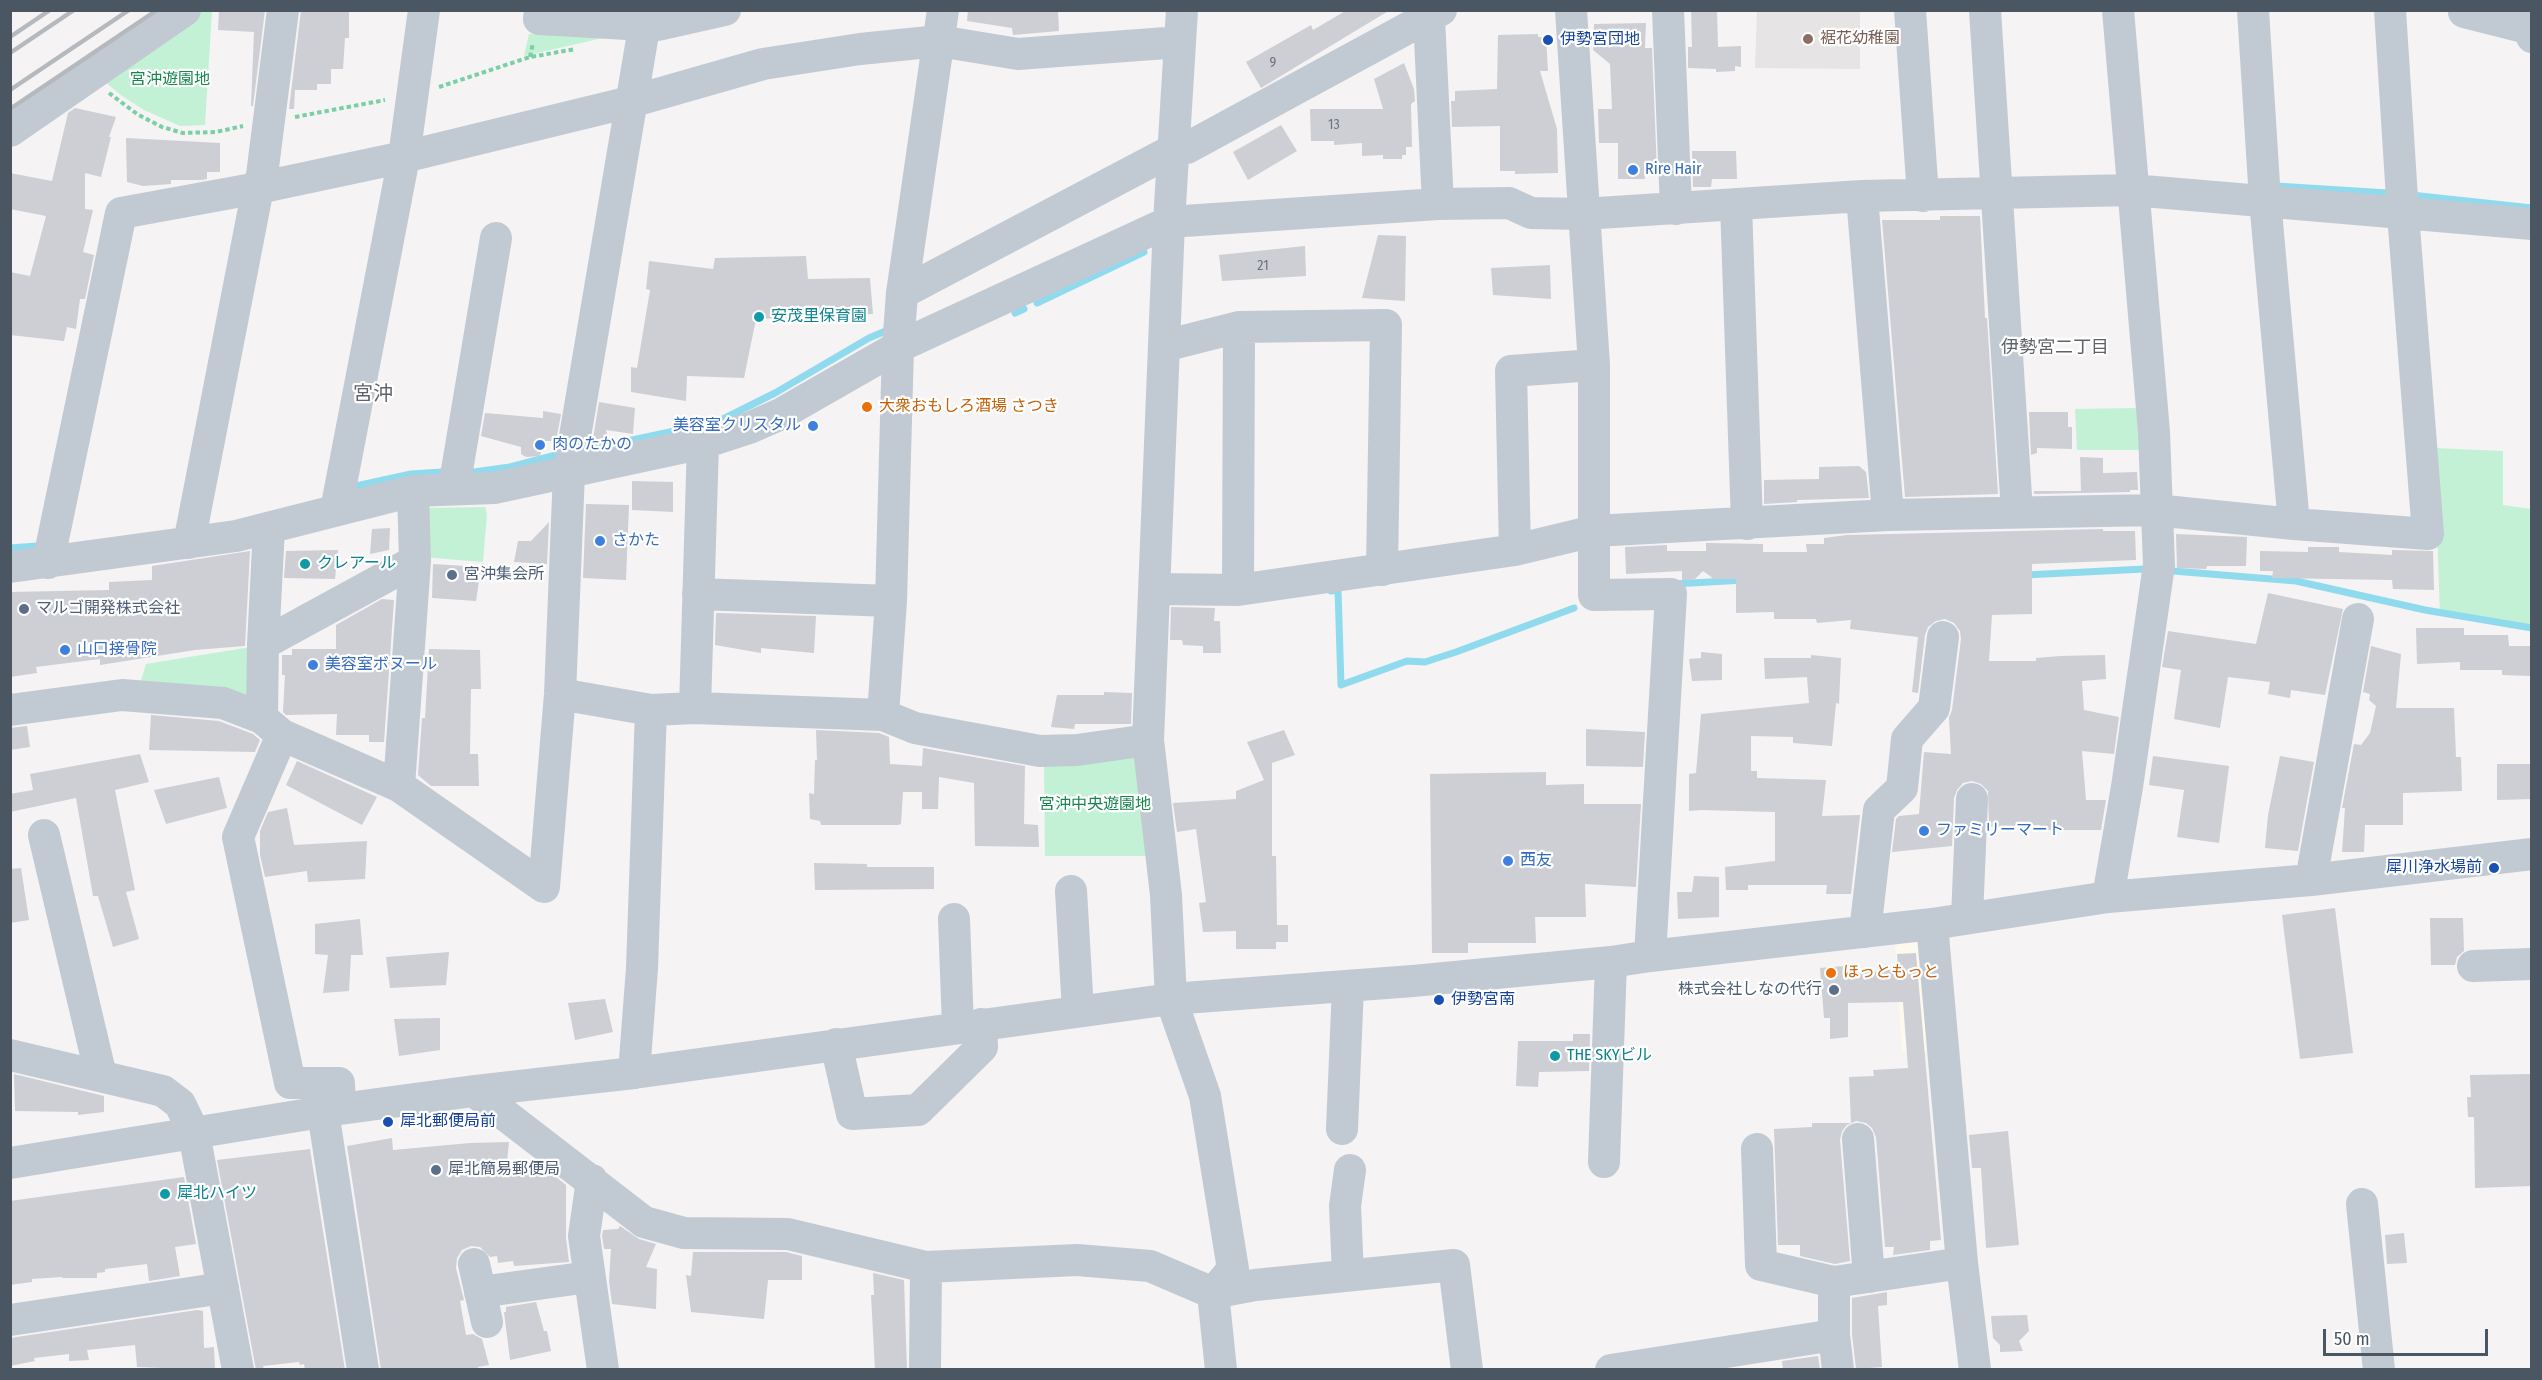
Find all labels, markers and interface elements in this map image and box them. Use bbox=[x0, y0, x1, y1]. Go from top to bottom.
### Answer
place label: 裾花幼稚園 bbox=[1820, 29, 1900, 49]
place label: 伊勢宮団地 bbox=[1560, 30, 1640, 50]
marker: 裾花幼稚園 bbox=[1801, 32, 1815, 46]
marker: 伊勢宮団地 bbox=[1541, 33, 1555, 47]
house number: 9 bbox=[1270, 55, 1276, 71]
park label: 宮沖遊園地 bbox=[130, 70, 210, 90]
house number: 13 bbox=[1328, 117, 1340, 133]
place label: Rire Hair bbox=[1645, 160, 1702, 180]
marker: Rire Hair bbox=[1626, 163, 1640, 177]
house number: 21 bbox=[1257, 258, 1269, 274]
place label: 安茂里保育園 bbox=[771, 307, 867, 327]
marker: 安茂里保育園 bbox=[752, 310, 766, 324]
district label: 伊勢宮二丁目 bbox=[2001, 337, 2109, 359]
district label: 宮沖 bbox=[353, 382, 393, 406]
place label: 大衆おもしろ酒場 さつき bbox=[879, 397, 1059, 417]
marker: 大衆おもしろ酒場 さつき bbox=[860, 400, 874, 414]
place label: 美容室クリスタル bbox=[673, 416, 801, 436]
marker: 美容室クリスタル bbox=[806, 419, 820, 433]
place label: 肉のたかの bbox=[552, 435, 632, 455]
marker: 肉のたかの bbox=[533, 438, 547, 452]
place label: さかた bbox=[612, 531, 660, 551]
marker: さかた bbox=[593, 534, 607, 548]
place label: クレアール bbox=[317, 554, 396, 574]
marker: クレアール bbox=[298, 557, 312, 571]
place label: 宮沖集会所 bbox=[464, 565, 544, 585]
marker: 宮沖集会所 bbox=[445, 568, 459, 582]
place label: マルゴ開発株式会社 bbox=[36, 599, 180, 619]
marker: マルゴ開発株式会社 bbox=[17, 602, 31, 616]
place label: 山口接骨院 bbox=[77, 640, 157, 660]
marker: 山口接骨院 bbox=[58, 643, 72, 657]
place label: 美容室ボヌール bbox=[325, 655, 437, 675]
marker: 美容室ボヌール bbox=[306, 658, 320, 672]
park label: 宮沖中央遊園地 bbox=[1039, 795, 1151, 815]
place label: ファミリーマート bbox=[1936, 821, 2064, 841]
marker: ファミリーマート bbox=[1917, 824, 1931, 838]
place label: 西友 bbox=[1520, 851, 1552, 871]
marker: 西友 bbox=[1501, 854, 1515, 868]
place label: 犀川浄水場前 bbox=[2386, 858, 2482, 878]
marker: 犀川浄水場前 bbox=[2487, 861, 2501, 875]
place label: ほっともっと bbox=[1843, 963, 1939, 983]
marker: ほっともっと bbox=[1824, 966, 1838, 980]
place label: 株式会社しなの代行 bbox=[1678, 980, 1822, 1000]
marker: 株式会社しなの代行 bbox=[1827, 983, 1841, 997]
place label: 伊勢宮南 bbox=[1451, 990, 1515, 1010]
marker: 伊勢宮南 bbox=[1432, 993, 1446, 1007]
place label: THE SKYビル bbox=[1567, 1046, 1652, 1066]
marker: THE SKYビル bbox=[1548, 1049, 1562, 1063]
place label: 犀北郵便局前 bbox=[400, 1112, 496, 1132]
marker: 犀北郵便局前 bbox=[381, 1115, 395, 1129]
place label: 犀北簡易郵便局 bbox=[448, 1160, 560, 1180]
marker: 犀北簡易郵便局 bbox=[429, 1163, 443, 1177]
place label: 犀北ハイツ bbox=[177, 1184, 257, 1204]
marker: 犀北ハイツ bbox=[158, 1187, 172, 1201]
scale bar bbox=[2326, 1317, 2491, 1355]
text: 50 m bbox=[2334, 1328, 2370, 1350]

